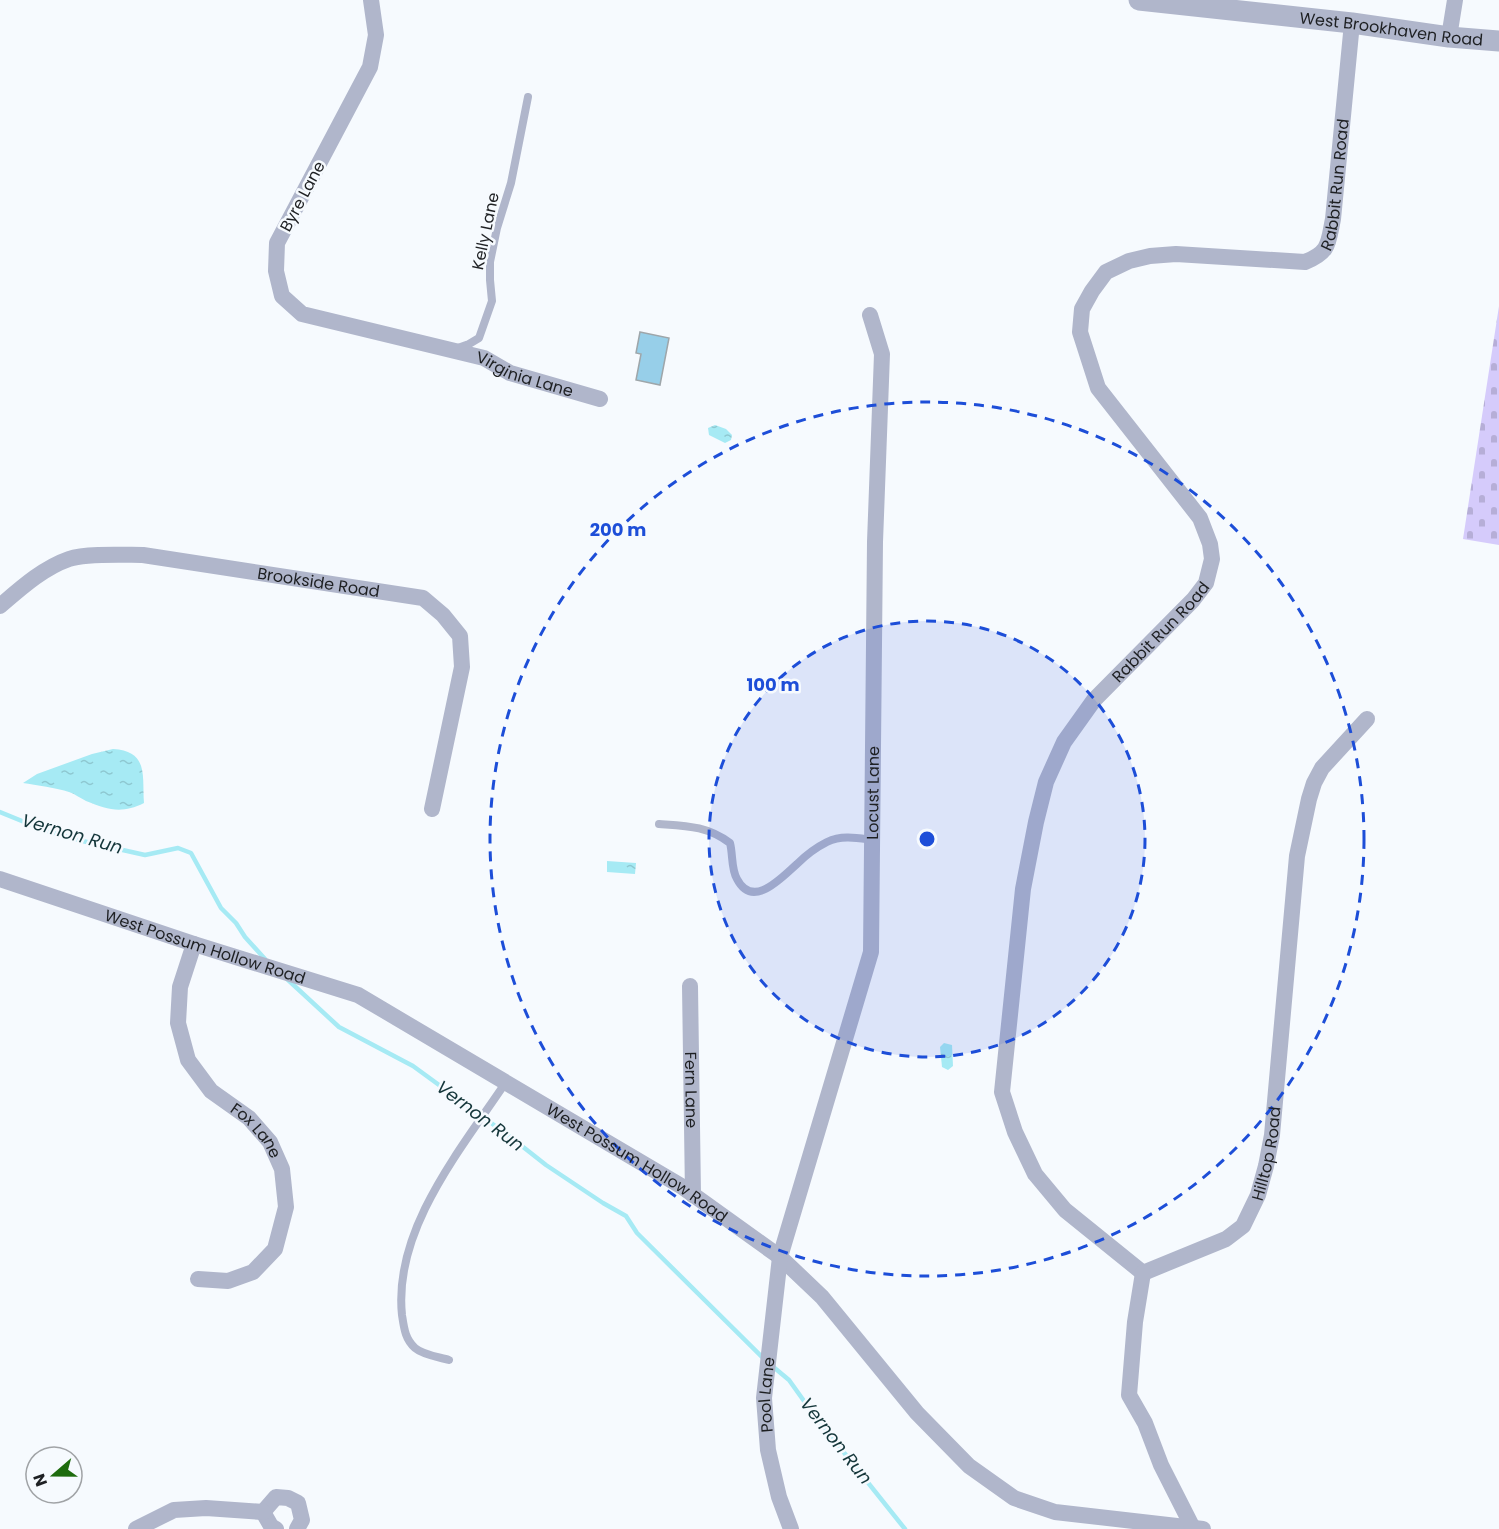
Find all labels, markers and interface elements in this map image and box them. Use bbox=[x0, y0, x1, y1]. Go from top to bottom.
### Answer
street label: West Brookhaven Road bbox=[1298, 6, 1484, 52]
street label: Rabbit Run Road bbox=[1315, 118, 1355, 255]
street label: Byre Lane bbox=[274, 157, 331, 236]
street label: Kelly Lane bbox=[466, 190, 505, 272]
street label: Virginia Lane bbox=[474, 346, 576, 403]
text: 200 m bbox=[590, 517, 646, 542]
street label: Brookside Road bbox=[256, 562, 381, 603]
street label: Rabbit Run Road bbox=[1107, 577, 1215, 688]
text: 100 m bbox=[746, 672, 800, 697]
street label: Locust Lane bbox=[861, 746, 885, 840]
water label: Vernon Run bbox=[19, 807, 126, 860]
centre of rings bbox=[917, 829, 937, 849]
street label: West Possum Hollow Road bbox=[102, 904, 308, 990]
street label: Fern Lane bbox=[679, 1052, 703, 1128]
water label: Vernon Run bbox=[431, 1074, 529, 1157]
street label: Fox Lane bbox=[226, 1097, 287, 1162]
street label: West Possum Hollow Road bbox=[542, 1098, 732, 1228]
street label: Hilltop Road bbox=[1246, 1105, 1287, 1203]
street label: Pool Lane bbox=[753, 1356, 781, 1433]
water label: Vernon Run bbox=[795, 1392, 878, 1489]
north arrow bbox=[24, 1445, 84, 1505]
text: N bbox=[28, 1470, 53, 1490]

